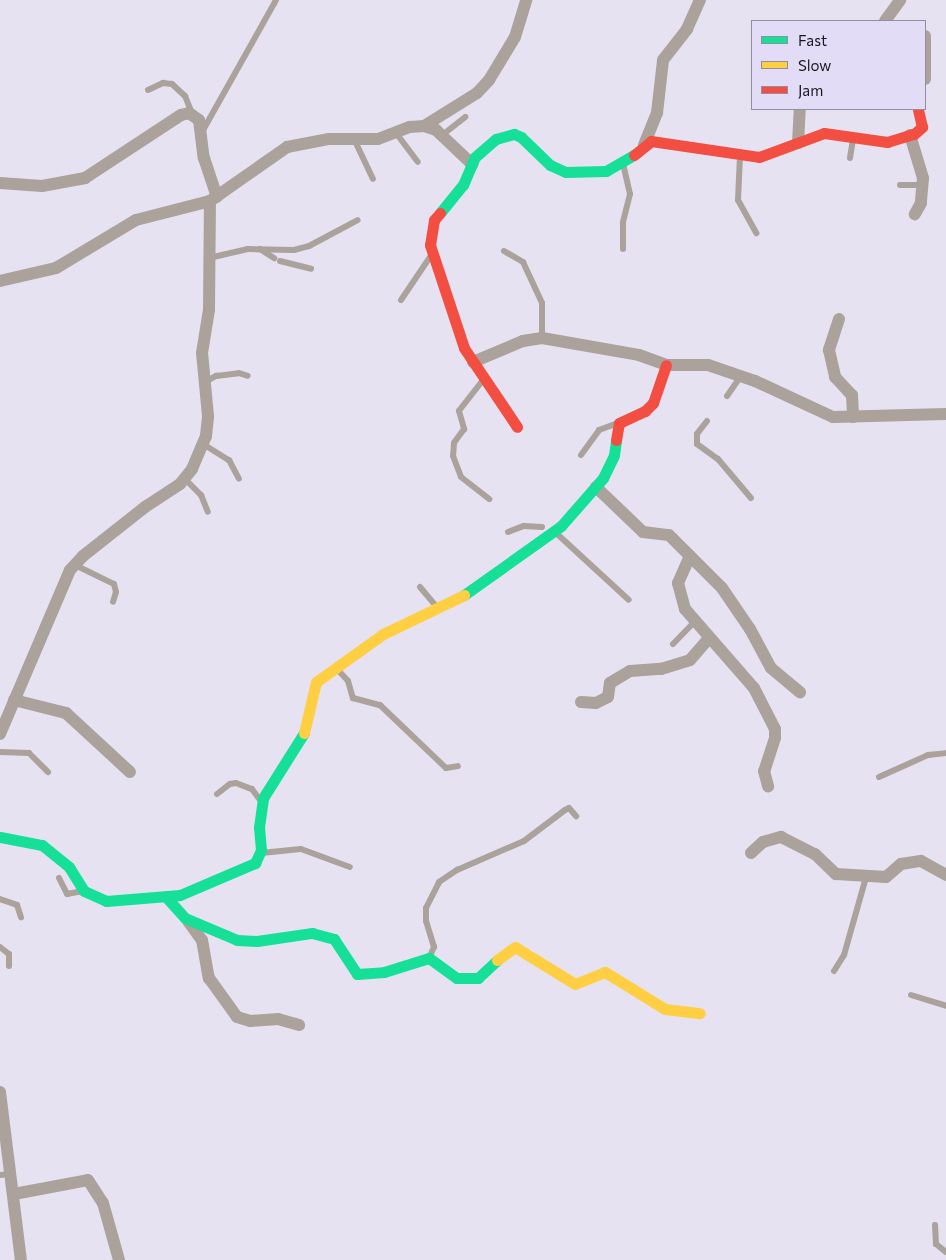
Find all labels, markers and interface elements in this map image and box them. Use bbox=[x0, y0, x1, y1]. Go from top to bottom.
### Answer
legend bbox=[751, 20, 926, 110]
text: Fast bbox=[798, 31, 827, 49]
text: Slow bbox=[798, 56, 831, 74]
text: Jam bbox=[798, 81, 823, 99]

